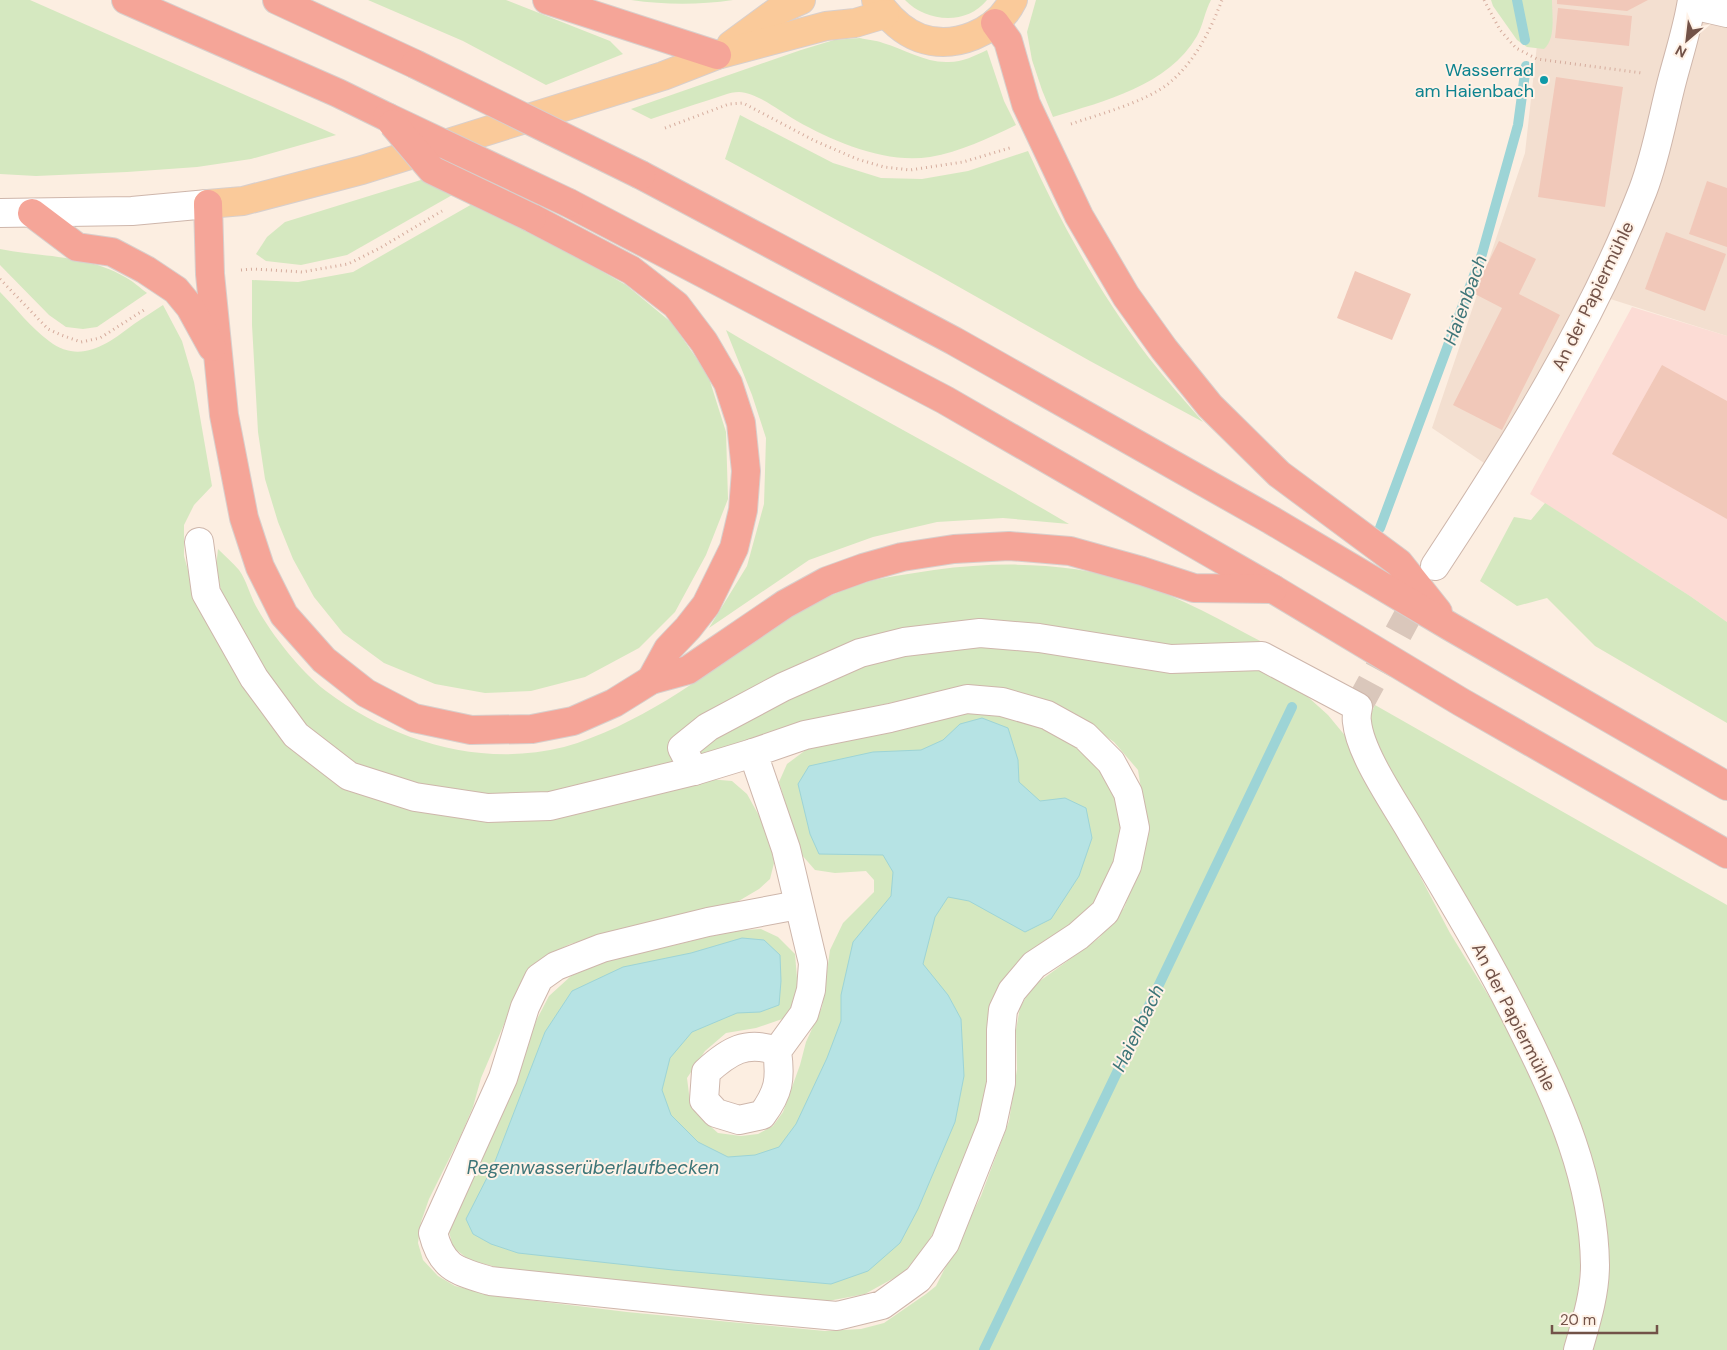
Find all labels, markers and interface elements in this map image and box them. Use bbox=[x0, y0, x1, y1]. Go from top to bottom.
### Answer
north arrow bbox=[1662, 15, 1712, 65]
text: N bbox=[1672, 41, 1690, 62]
place label: Wasserrad am Haienbach bbox=[1415, 58, 1534, 103]
marker: Wasserrad am Haienbach bbox=[1538, 74, 1550, 86]
street label: An der Papiermühle bbox=[1546, 217, 1640, 375]
water label: Haienbach bbox=[1437, 252, 1493, 348]
street label: An der Papiermühle bbox=[1466, 939, 1562, 1095]
water label: Haienbach bbox=[1106, 980, 1170, 1076]
water label: Regenwasserüberlaufbecken bbox=[467, 1155, 719, 1180]
scale bar bbox=[1552, 1302, 1657, 1334]
text: 20 m bbox=[1560, 1310, 1596, 1330]

